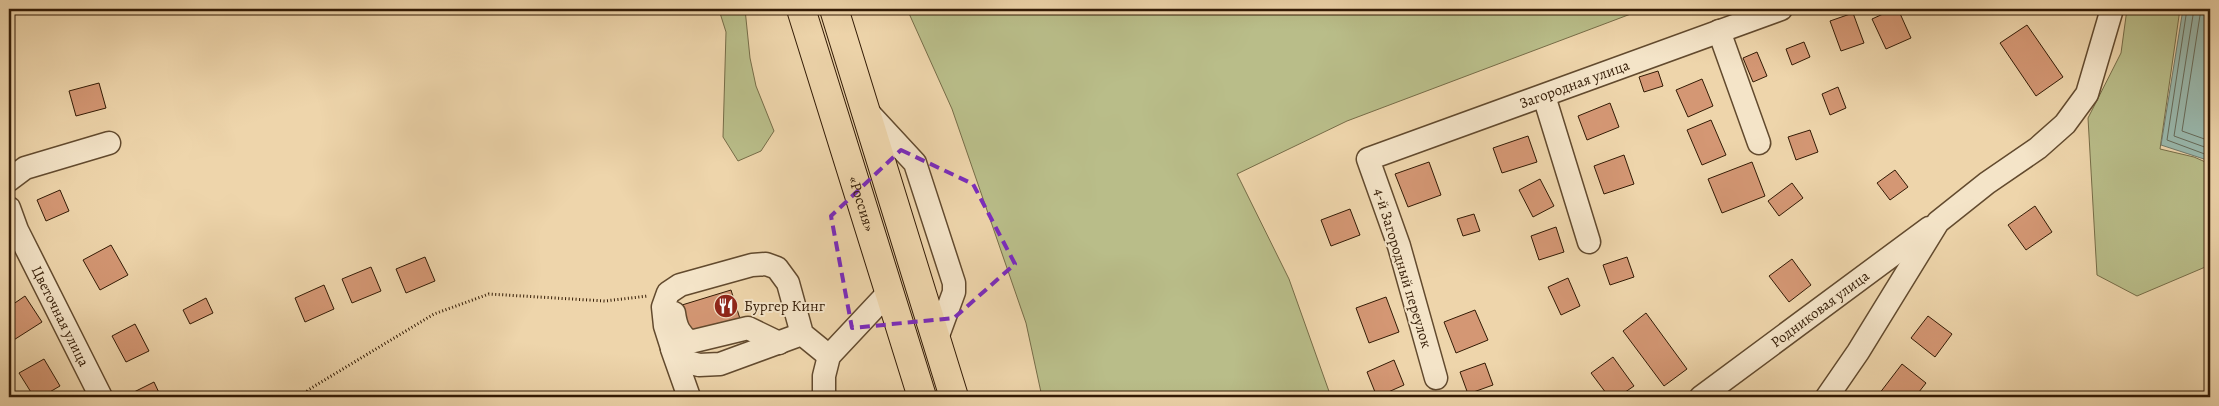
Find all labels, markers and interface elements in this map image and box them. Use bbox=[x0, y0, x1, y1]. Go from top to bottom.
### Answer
street label: Загородная улица bbox=[1517, 55, 1632, 113]
street label: «Россия» bbox=[844, 174, 880, 234]
street label: 4-й Загородный переулок bbox=[1369, 186, 1437, 350]
street label: Цветочная улица bbox=[27, 263, 94, 370]
street label: Родниковая улица bbox=[1767, 266, 1873, 352]
restaurant icon: Бургер Кинг bbox=[713, 293, 739, 319]
place label: Бургер Кинг bbox=[744, 296, 826, 316]

